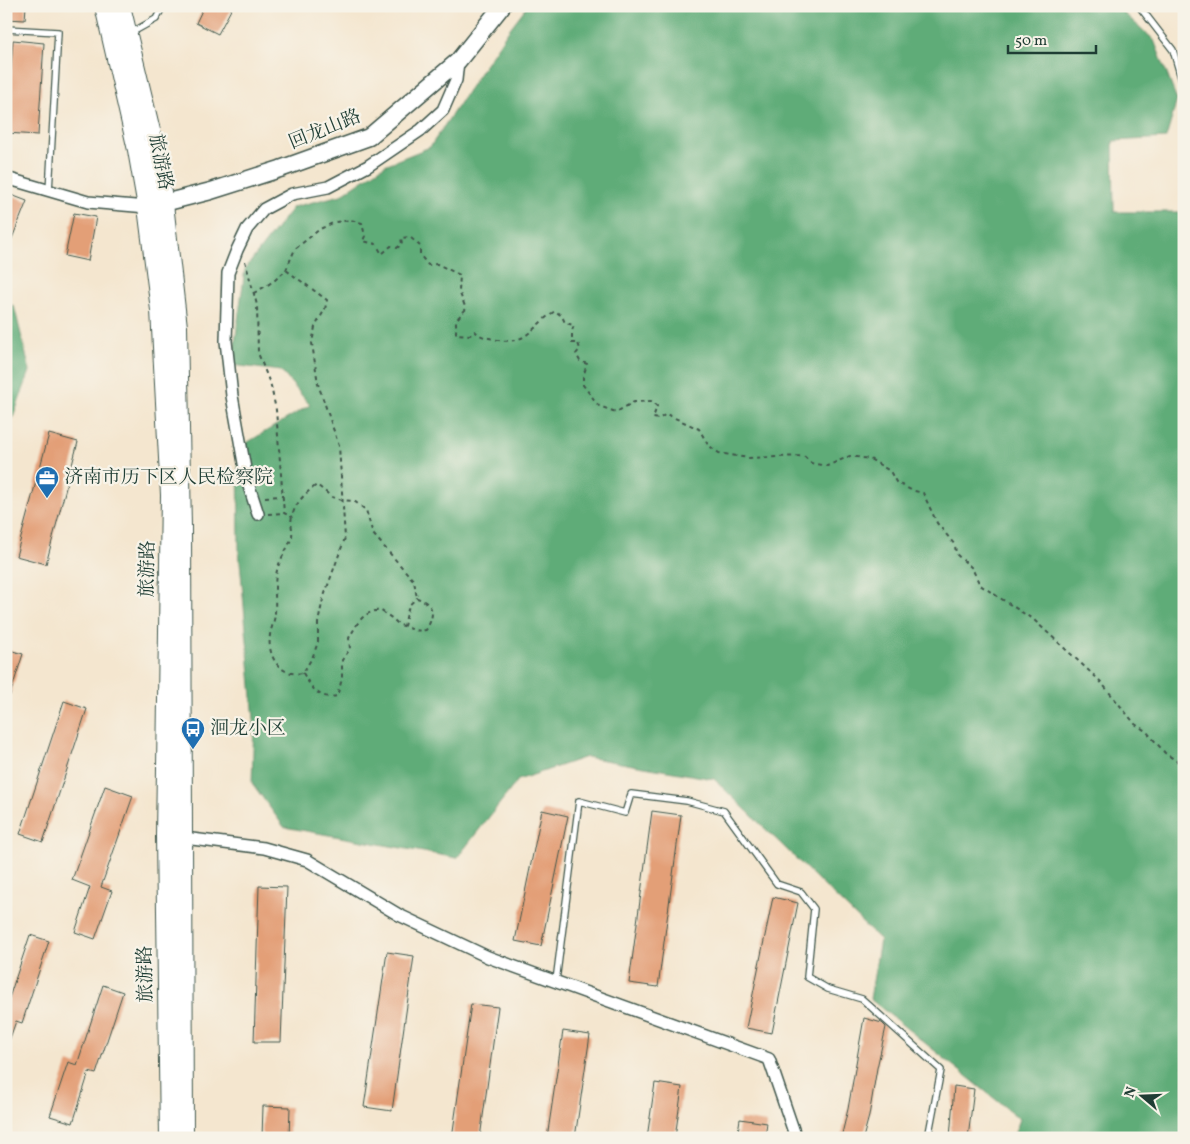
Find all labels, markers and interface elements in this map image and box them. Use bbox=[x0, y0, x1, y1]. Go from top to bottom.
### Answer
scale bar bbox=[1008, 22, 1095, 54]
text: 50 m bbox=[1015, 31, 1047, 52]
street label: 回龙山路 bbox=[285, 104, 365, 156]
street label: 旅游路 bbox=[142, 132, 178, 192]
office icon: 济南市历下区人民检察院 bbox=[34, 465, 60, 499]
place label: 济南市历下区人民检察院 bbox=[64, 465, 273, 491]
street label: 旅游路 bbox=[135, 540, 161, 598]
bus stop icon: 洄龙小区 bbox=[180, 716, 206, 750]
place label: 洄龙小区 bbox=[210, 716, 286, 742]
street label: 旅游路 bbox=[133, 945, 159, 1003]
north arrow bbox=[1118, 1072, 1168, 1122]
text: N bbox=[1120, 1084, 1142, 1100]

